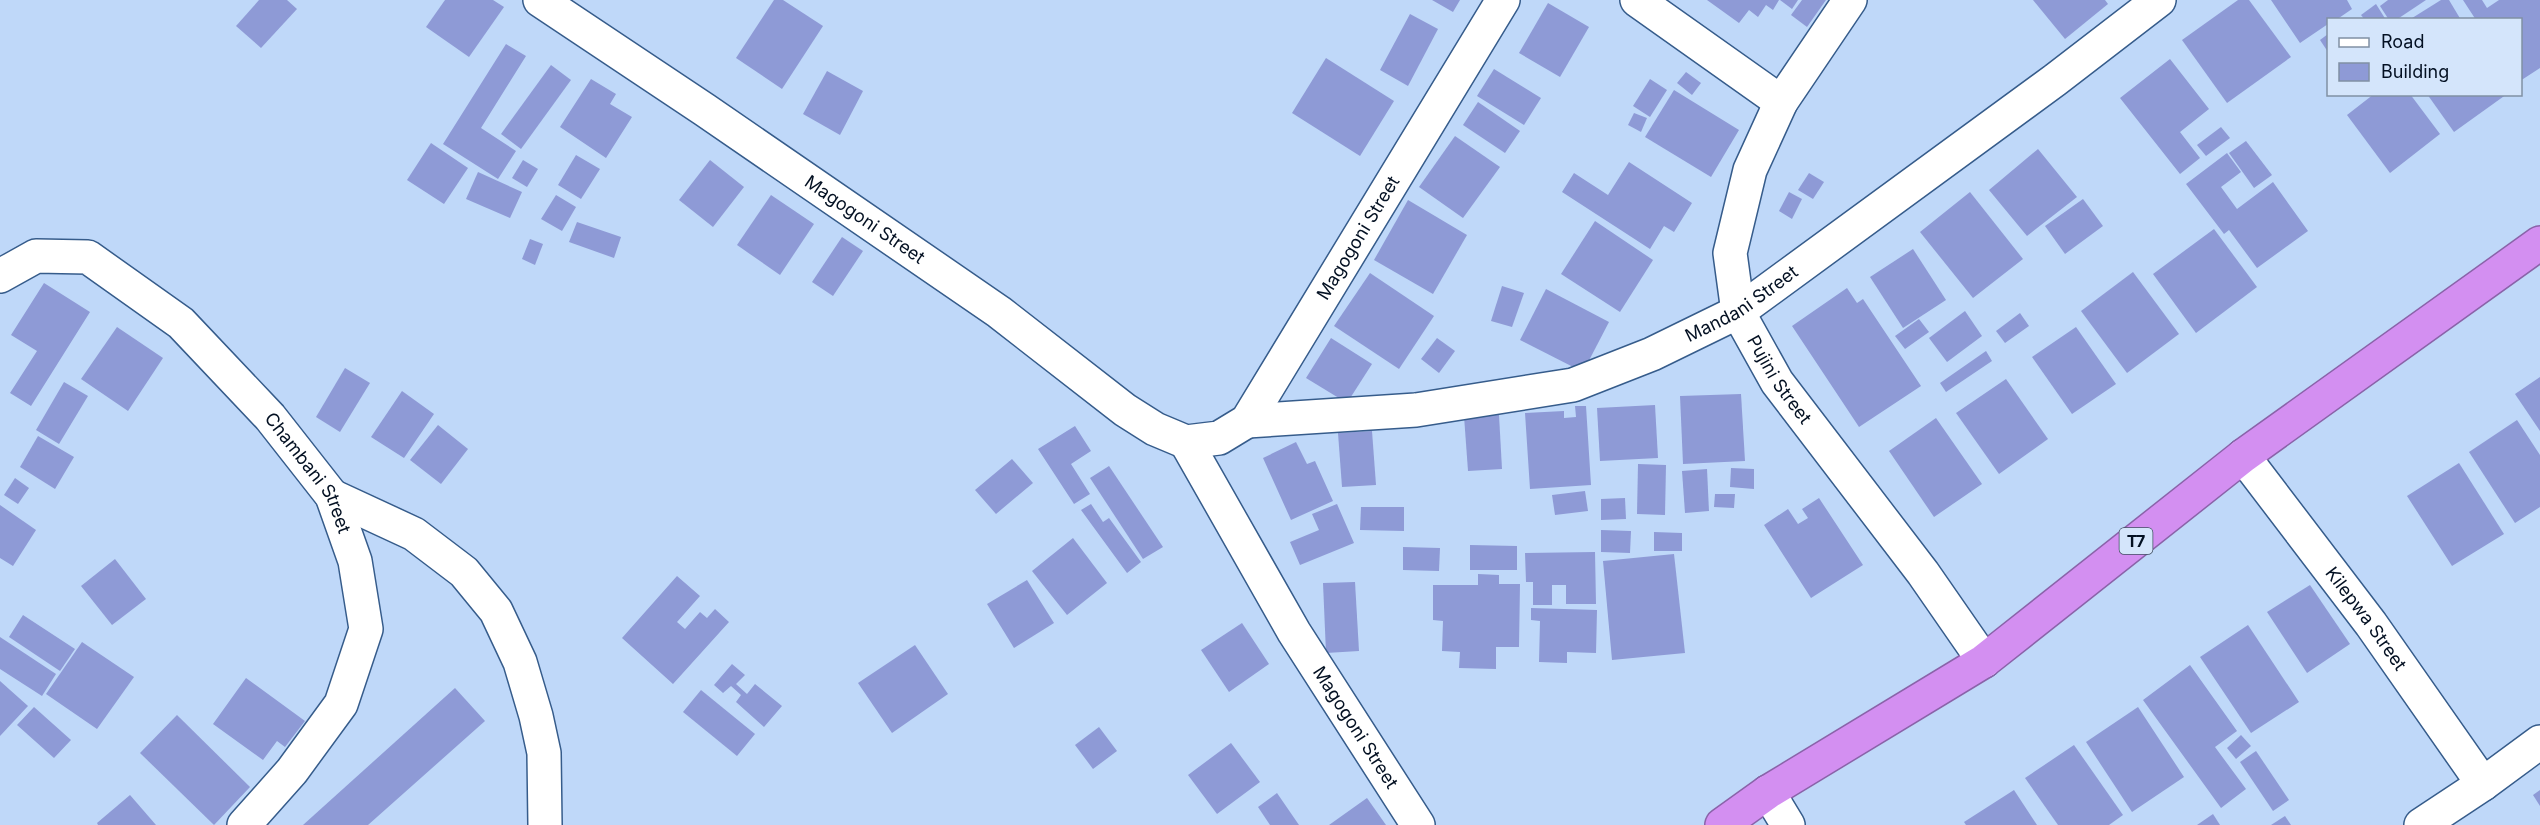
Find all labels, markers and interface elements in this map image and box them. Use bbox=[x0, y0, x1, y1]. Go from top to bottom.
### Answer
legend bbox=[2327, 18, 2522, 96]
text: Road bbox=[2381, 31, 2424, 52]
text: Building bbox=[2381, 61, 2449, 82]
street label: Magogoni Street bbox=[801, 171, 929, 268]
street label: Magogoni Street bbox=[1312, 172, 1404, 303]
street label: Mandani Street bbox=[1682, 261, 1802, 346]
street label: Pujini Street bbox=[1743, 331, 1816, 428]
street label: Chambani Street bbox=[261, 408, 355, 536]
road number: T7 bbox=[2120, 528, 2152, 554]
street label: Kilepwa Street bbox=[2321, 563, 2411, 674]
street label: Magogoni Street bbox=[1309, 662, 1403, 792]

